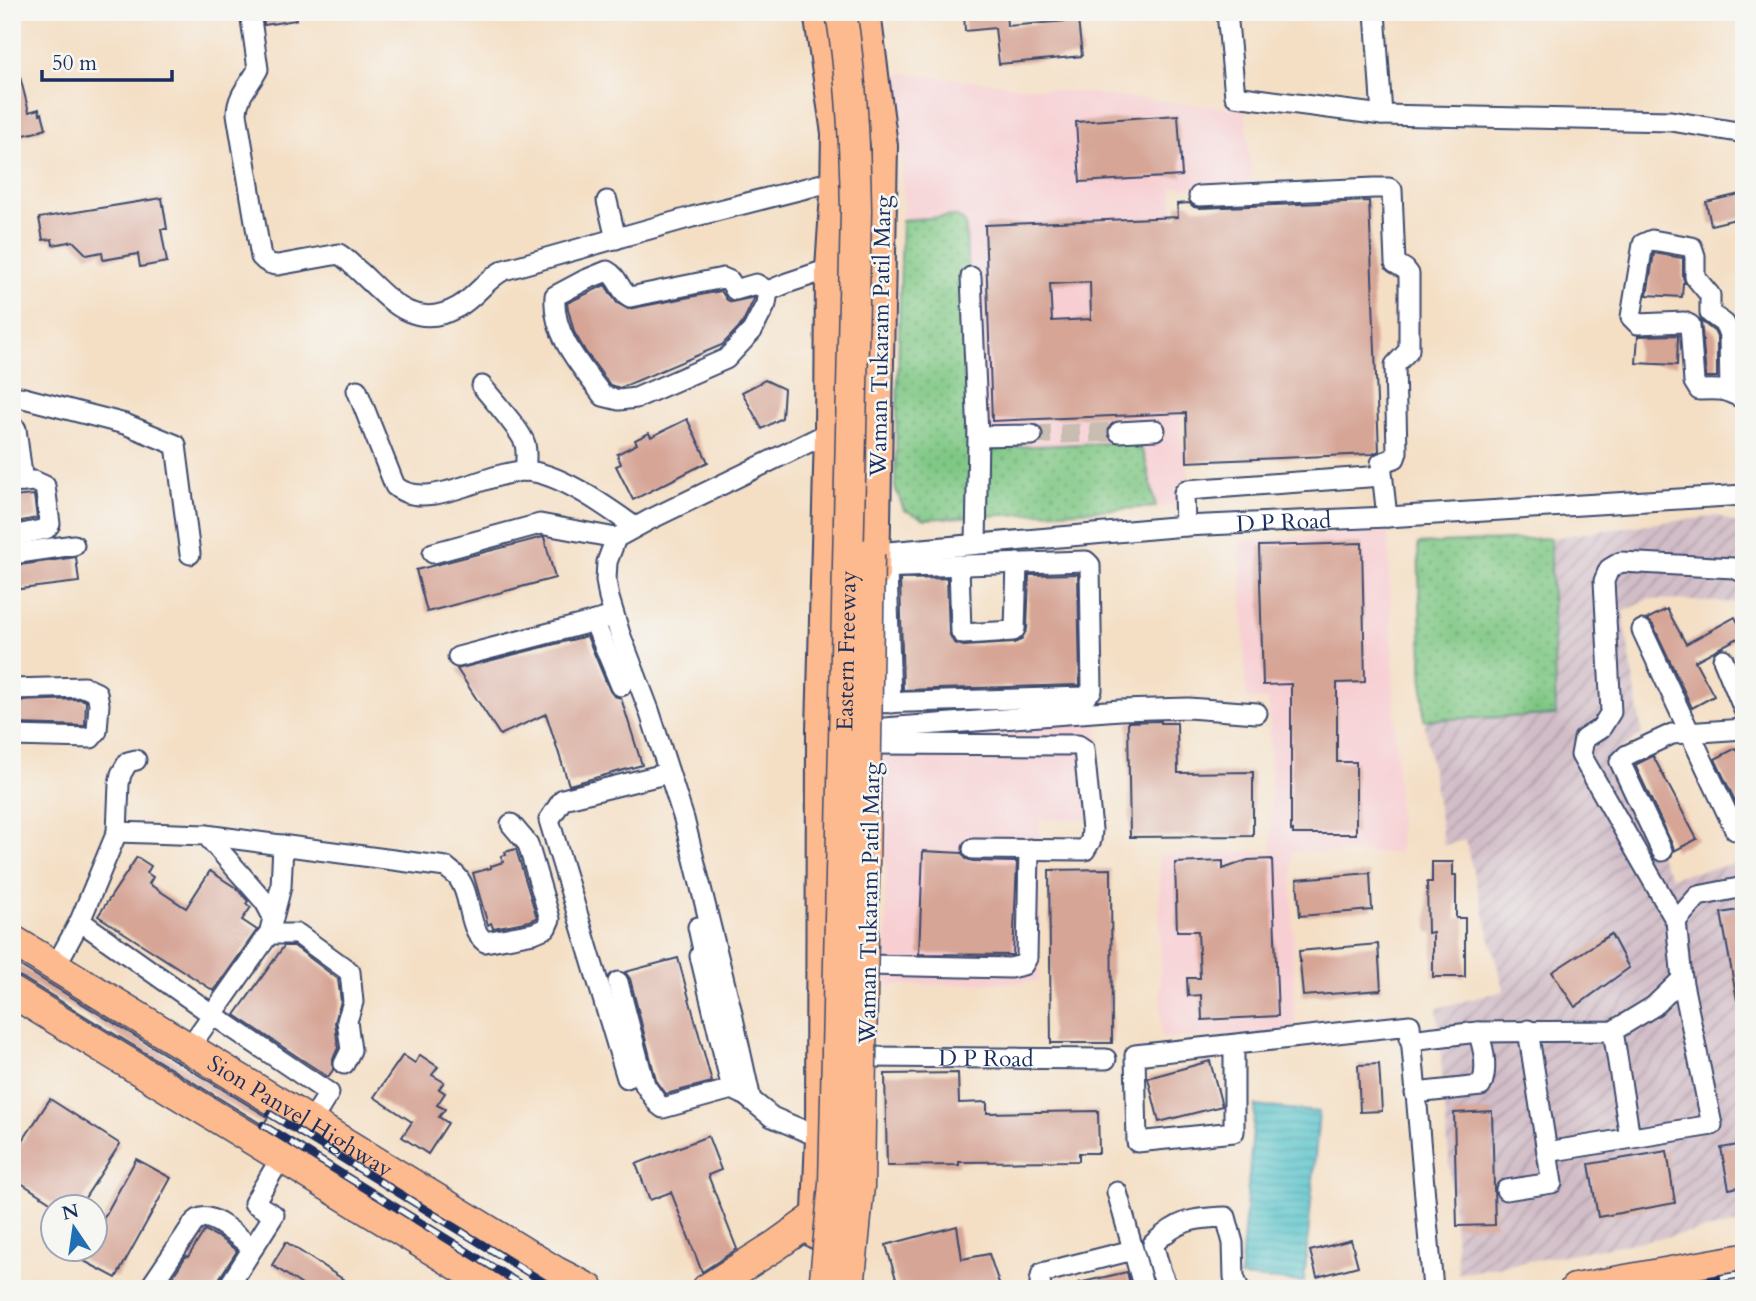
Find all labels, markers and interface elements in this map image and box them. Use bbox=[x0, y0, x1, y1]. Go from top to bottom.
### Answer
scale bar bbox=[42, 38, 172, 82]
text: 50 m bbox=[52, 49, 97, 78]
street label: Waman Tukaram Patil Marg bbox=[863, 195, 898, 478]
street label: D P Road bbox=[1235, 504, 1333, 540]
street label: Eastern Freeway bbox=[829, 570, 864, 731]
street label: Waman Tukaram Patil Marg bbox=[852, 762, 887, 1045]
street label: D P Road bbox=[938, 1043, 1034, 1074]
street label: Sion Panvel Highway bbox=[202, 1048, 399, 1185]
north arrow bbox=[38, 1192, 108, 1262]
text: N bbox=[59, 1198, 82, 1227]

